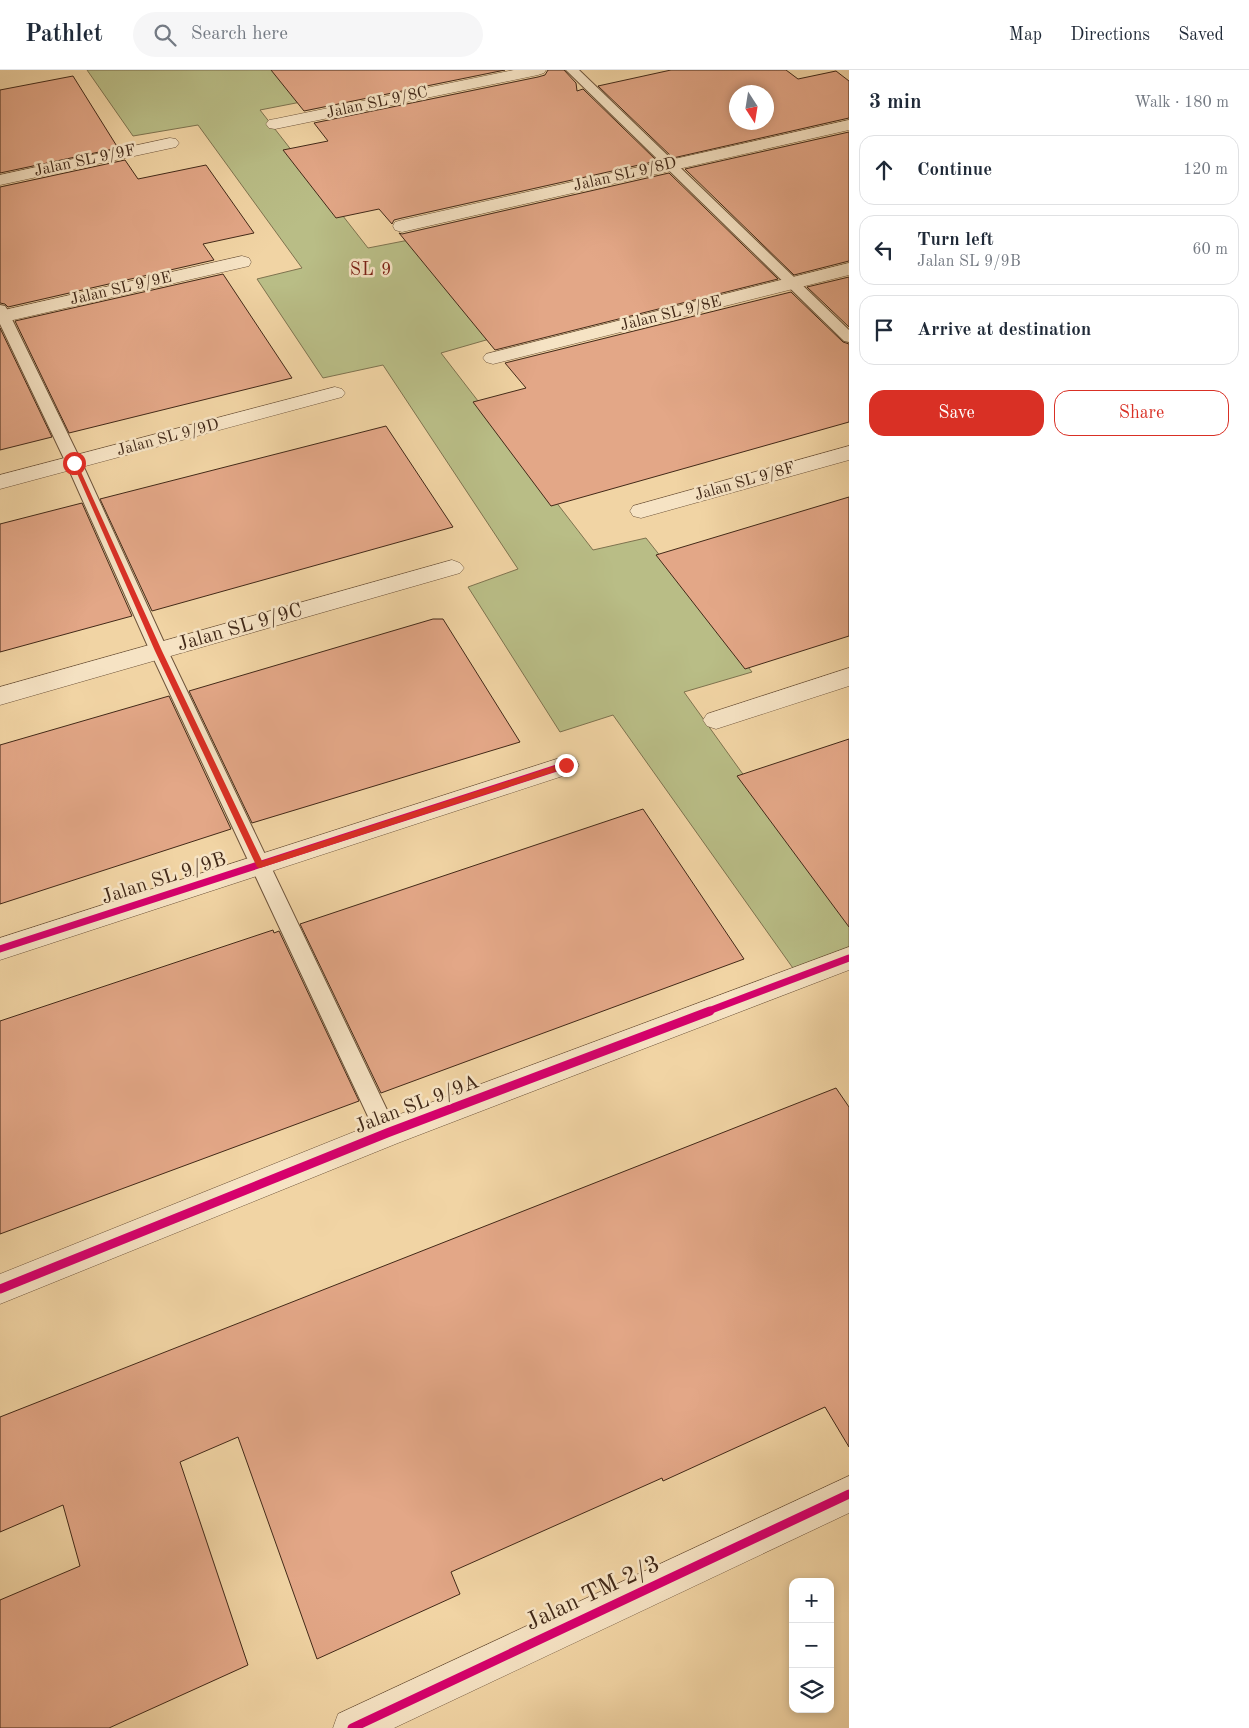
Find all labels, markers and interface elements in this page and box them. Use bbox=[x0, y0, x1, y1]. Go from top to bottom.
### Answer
search box bbox=[133, 12, 483, 57]
icon: search bbox=[151, 21, 179, 49]
text: Pathlet bbox=[25, 23, 103, 47]
text: Search here bbox=[191, 25, 288, 44]
text: Map bbox=[1009, 26, 1042, 44]
text: Directions bbox=[1070, 26, 1150, 44]
text: Saved bbox=[1178, 26, 1224, 44]
street label: Jalan SL 9/8C bbox=[325, 84, 429, 122]
north arrow bbox=[729, 85, 774, 130]
text: 3 min bbox=[869, 92, 922, 113]
text: Walk · 180 m bbox=[1134, 95, 1229, 111]
street label: Jalan SL 9/9F bbox=[33, 142, 137, 180]
street label: Jalan SL 9/8D bbox=[572, 155, 678, 195]
icon: ahead bbox=[870, 156, 898, 184]
text: Continue bbox=[917, 161, 992, 180]
text: 120 m bbox=[1183, 162, 1228, 178]
text: Turn left bbox=[917, 231, 994, 250]
icon: left bbox=[870, 236, 898, 264]
text: 60 m bbox=[1192, 242, 1228, 258]
text: Jalan SL 9/9B bbox=[917, 254, 1021, 270]
district label: SL 9 bbox=[350, 261, 392, 279]
street label: Jalan SL 9/9E bbox=[69, 270, 173, 308]
street label: Jalan SL 9/8E bbox=[619, 294, 723, 334]
icon: arrive bbox=[870, 316, 898, 344]
text: Arrive at destination bbox=[917, 321, 1091, 340]
button: Save bbox=[869, 390, 1044, 436]
button: Share bbox=[1054, 390, 1229, 436]
street label: Jalan SL 9/9D bbox=[115, 417, 221, 459]
route start bbox=[63, 452, 86, 475]
street label: Jalan SL 9/8F bbox=[693, 460, 797, 504]
street label: Jalan SL 9/9C bbox=[175, 601, 305, 655]
route end bbox=[555, 754, 578, 777]
street label: Jalan SL 9/9B bbox=[99, 849, 229, 909]
street label: Jalan SL 9/9A bbox=[352, 1072, 482, 1138]
street label: Jalan TM 2/3 bbox=[522, 1552, 664, 1636]
map controls bbox=[789, 1578, 834, 1713]
button: + bbox=[789, 1578, 834, 1623]
button: − bbox=[789, 1623, 834, 1668]
button: layers bbox=[789, 1668, 834, 1713]

